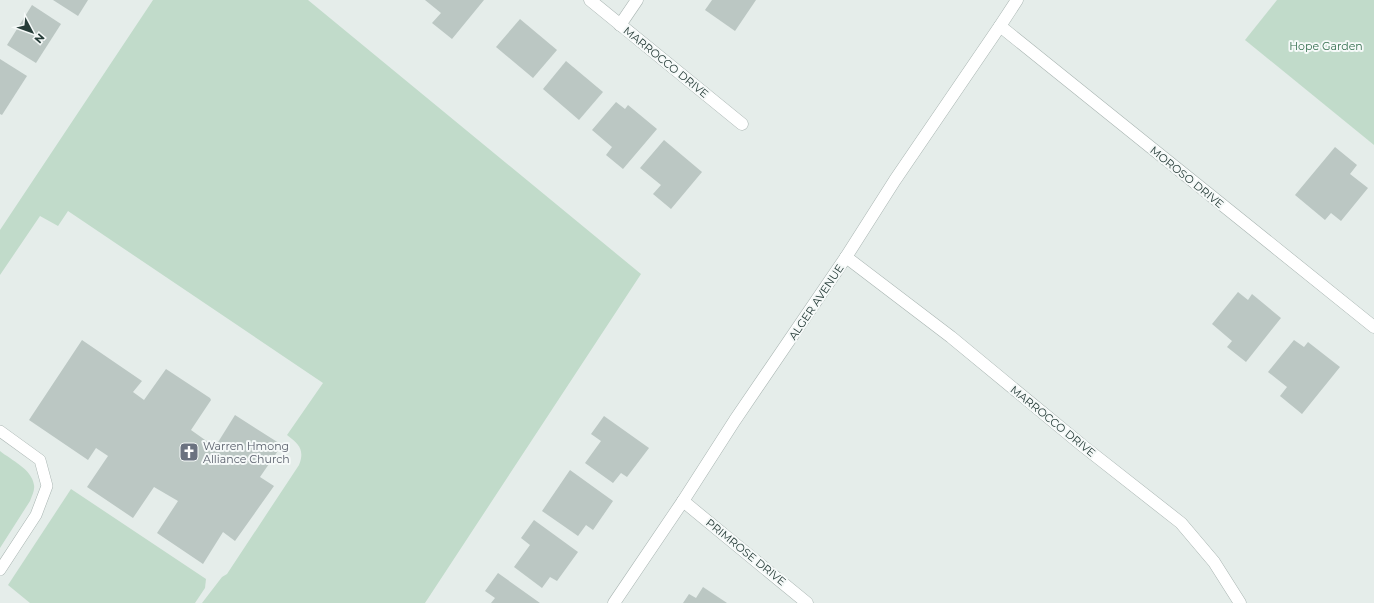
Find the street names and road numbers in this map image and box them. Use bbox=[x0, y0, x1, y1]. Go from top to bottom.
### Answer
street label: MARROCCO DRIVE bbox=[621, 23, 711, 101]
street label: MOROSO DRIVE bbox=[1147, 143, 1227, 211]
street label: ALGER AVENUE bbox=[786, 261, 846, 343]
street label: MARROCCO DRIVE bbox=[1008, 382, 1098, 460]
street label: PRIMROSE DRIVE bbox=[703, 515, 789, 589]

